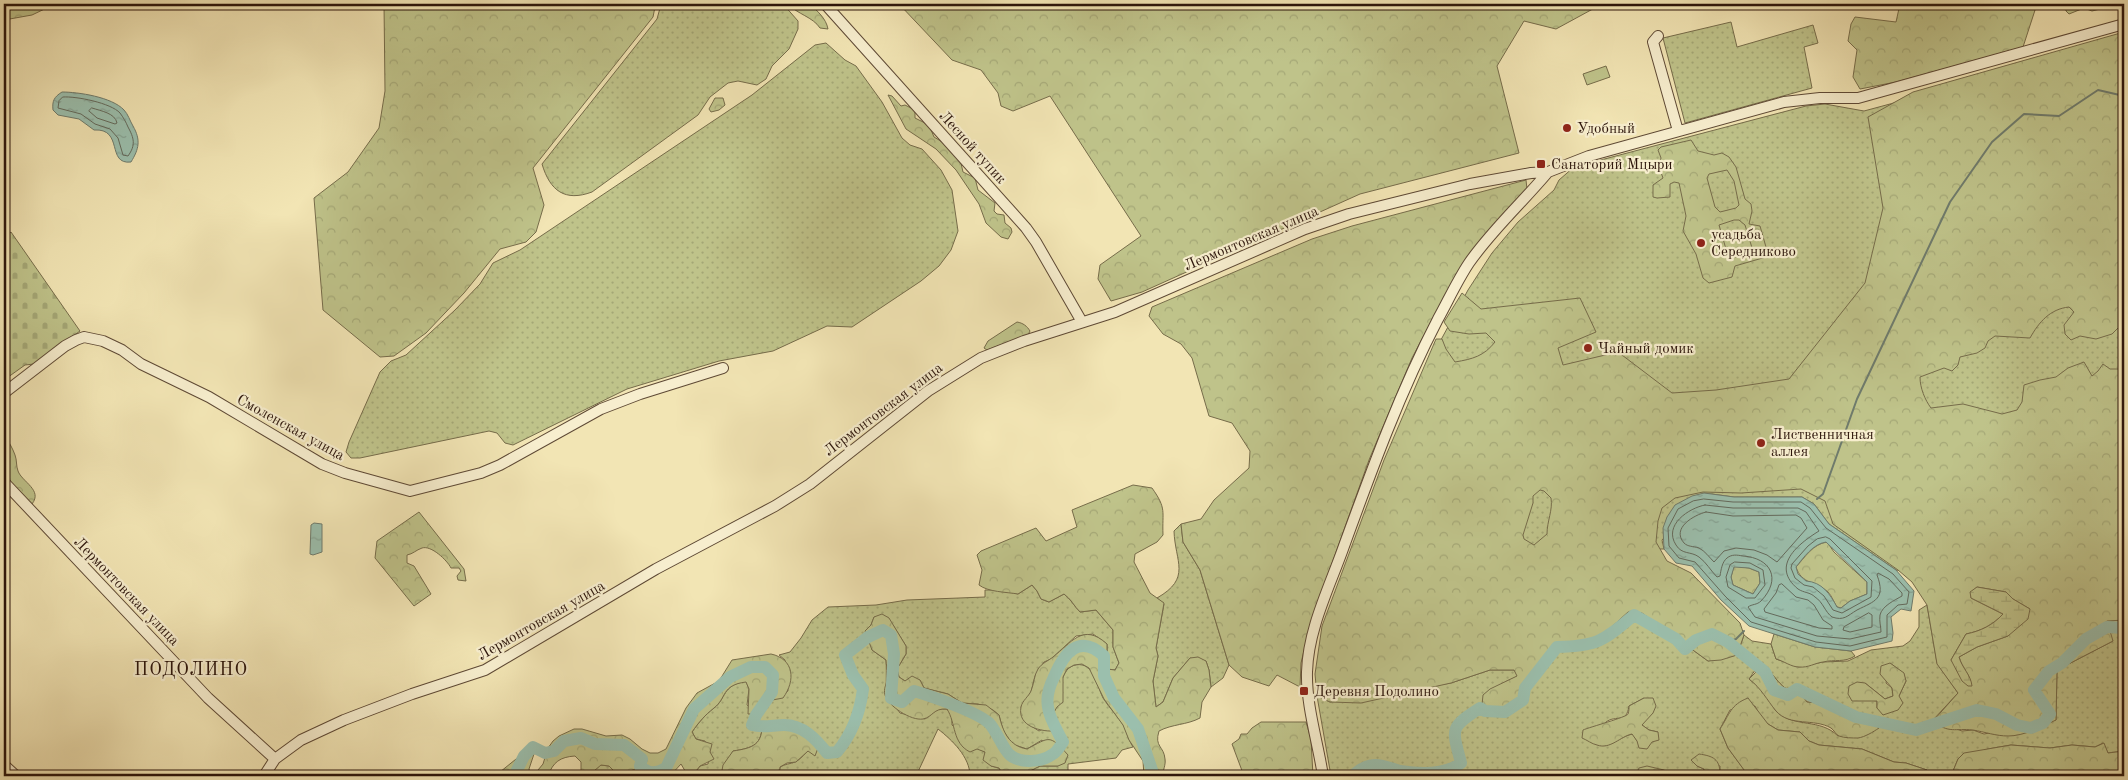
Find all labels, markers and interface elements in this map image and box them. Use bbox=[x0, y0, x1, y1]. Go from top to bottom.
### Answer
street label: Лесной тупик bbox=[936, 109, 1009, 188]
marker: Удобный bbox=[1561, 122, 1573, 134]
place label: Удобный bbox=[1577, 122, 1635, 137]
marker: Санаторий Мцыри bbox=[1535, 158, 1547, 170]
place label: Санаторий Мцыри bbox=[1551, 158, 1672, 173]
street label: Лермонтовская улица bbox=[1182, 204, 1321, 274]
place label: усадьба Середниково bbox=[1711, 228, 1796, 260]
marker: усадьба Середниково bbox=[1695, 237, 1707, 249]
marker: Чайный домик bbox=[1582, 342, 1594, 354]
place label: Чайный домик bbox=[1598, 342, 1694, 357]
street label: Лермонтовская улица bbox=[822, 360, 946, 460]
street label: Смоленская улица bbox=[234, 393, 347, 464]
place label: Лиственничная аллея bbox=[1771, 428, 1874, 460]
marker: Лиственничная аллея bbox=[1755, 437, 1767, 449]
street label: Лермонтовская улица bbox=[70, 535, 182, 650]
street label: Лермонтовская улица bbox=[476, 578, 608, 664]
district label: ПОДОЛИНО bbox=[134, 661, 248, 679]
marker: Деревня Подолино bbox=[1298, 685, 1310, 697]
place label: Деревня Подолино bbox=[1314, 685, 1439, 700]

